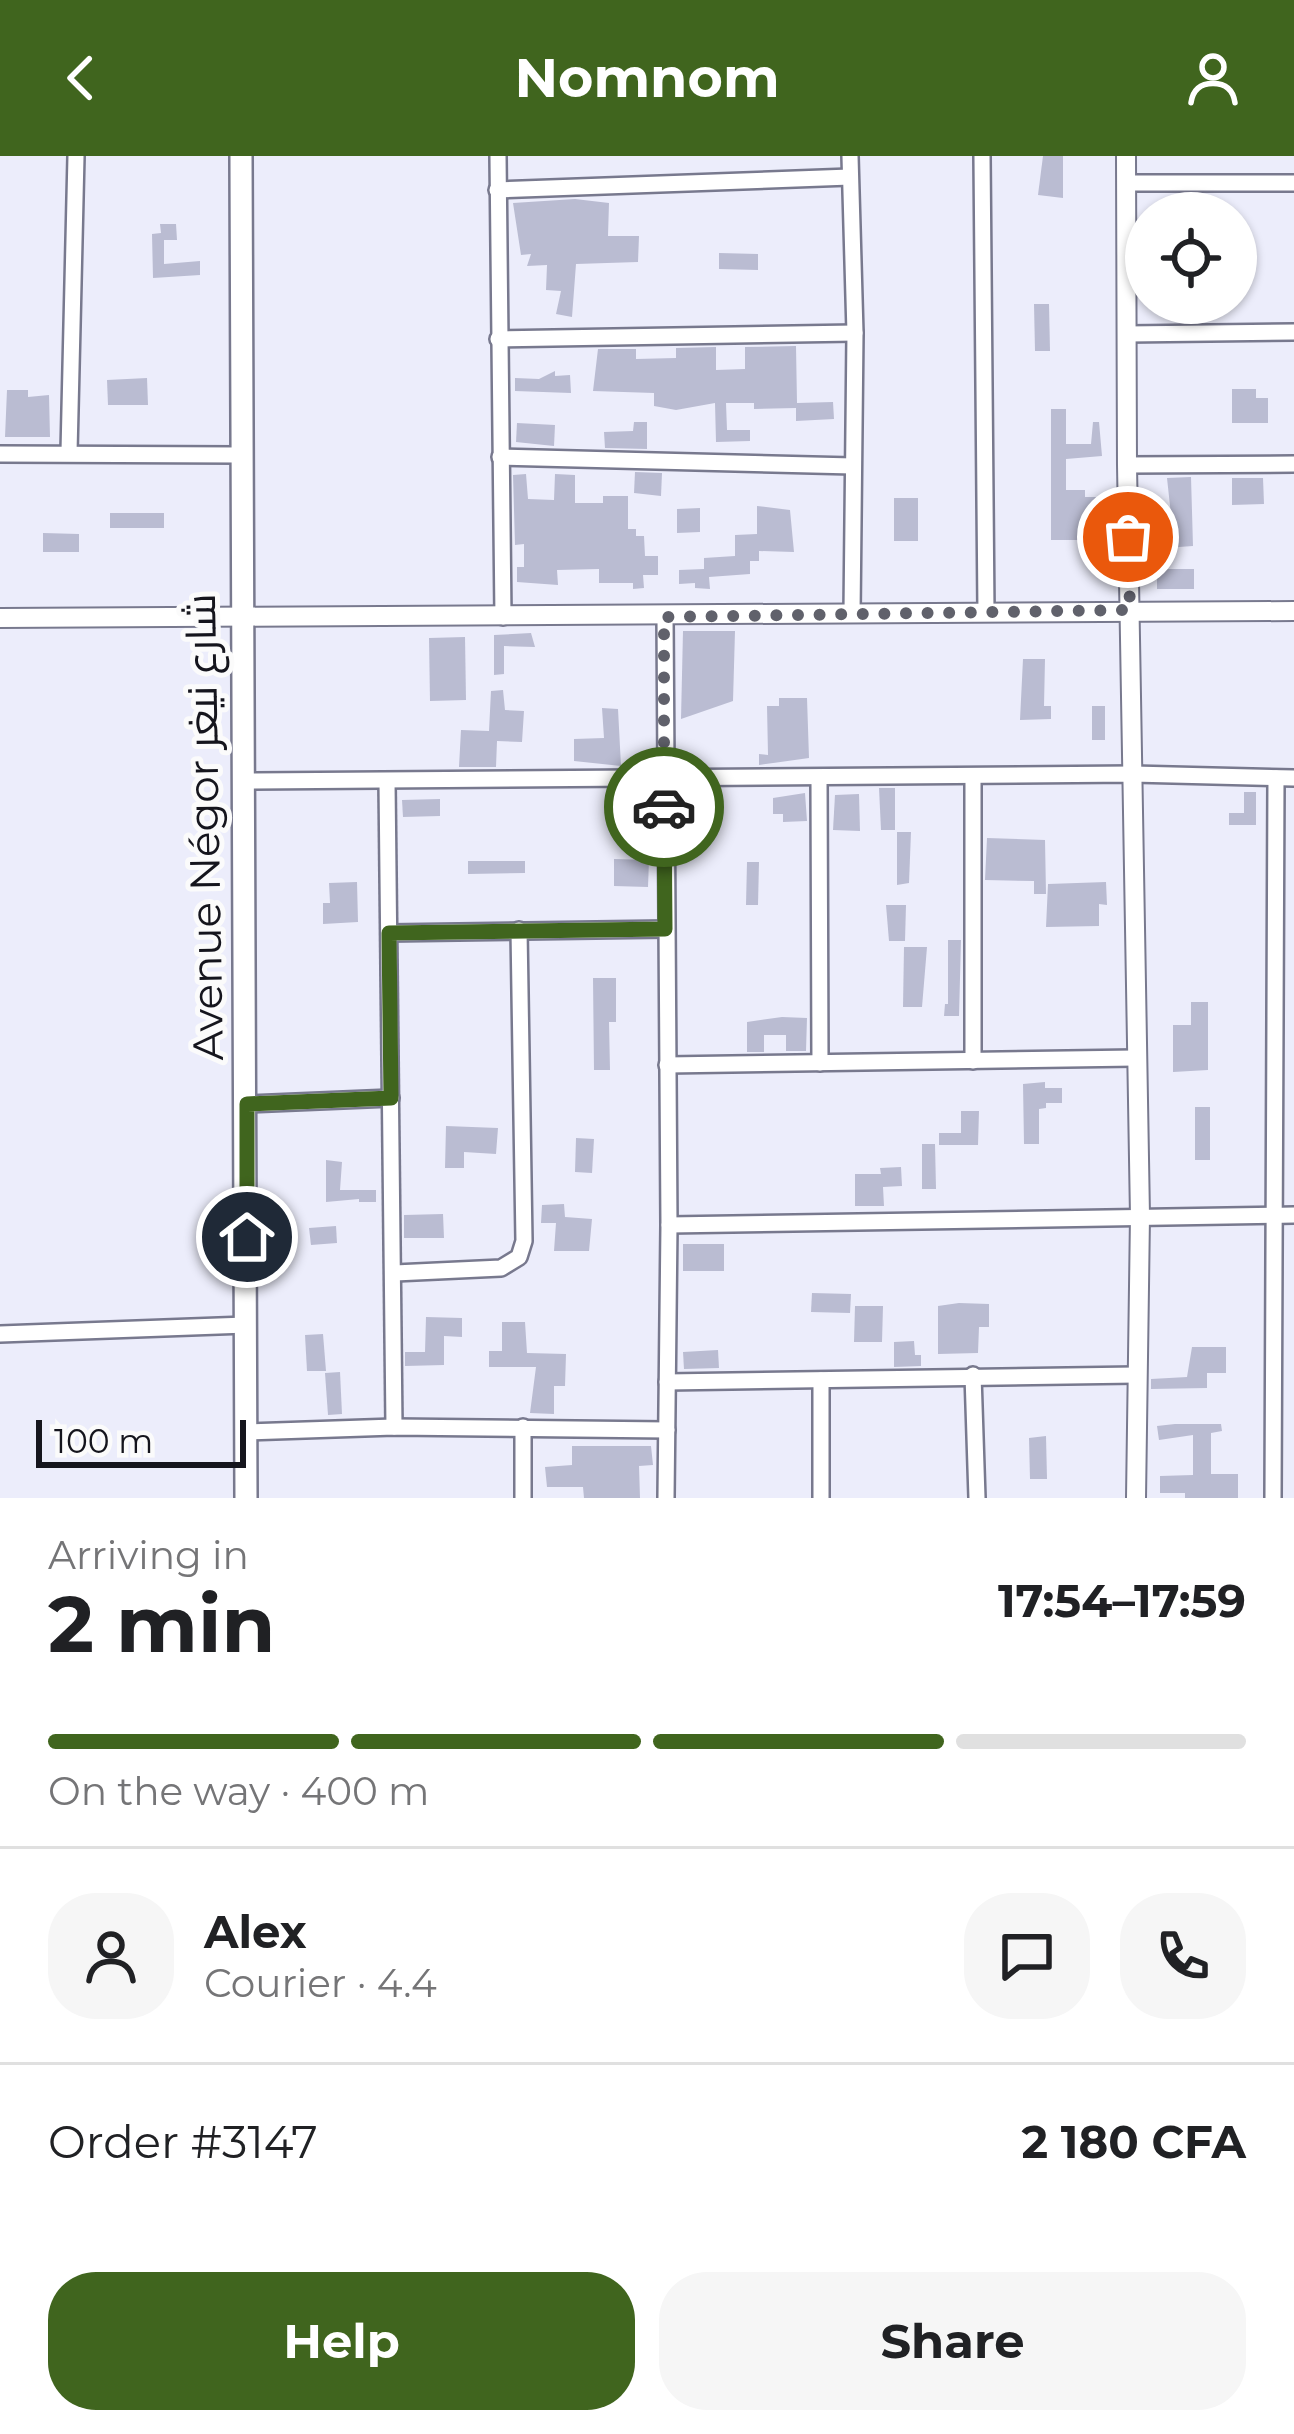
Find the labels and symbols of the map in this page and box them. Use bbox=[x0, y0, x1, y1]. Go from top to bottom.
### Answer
pin bbox=[1077, 486, 1179, 588]
street label: Avenue Négor شارع نيغر bbox=[174, 593, 236, 1061]
courier bbox=[604, 747, 724, 867]
pin bbox=[196, 1186, 298, 1288]
scale bar bbox=[36, 1414, 246, 1467]

